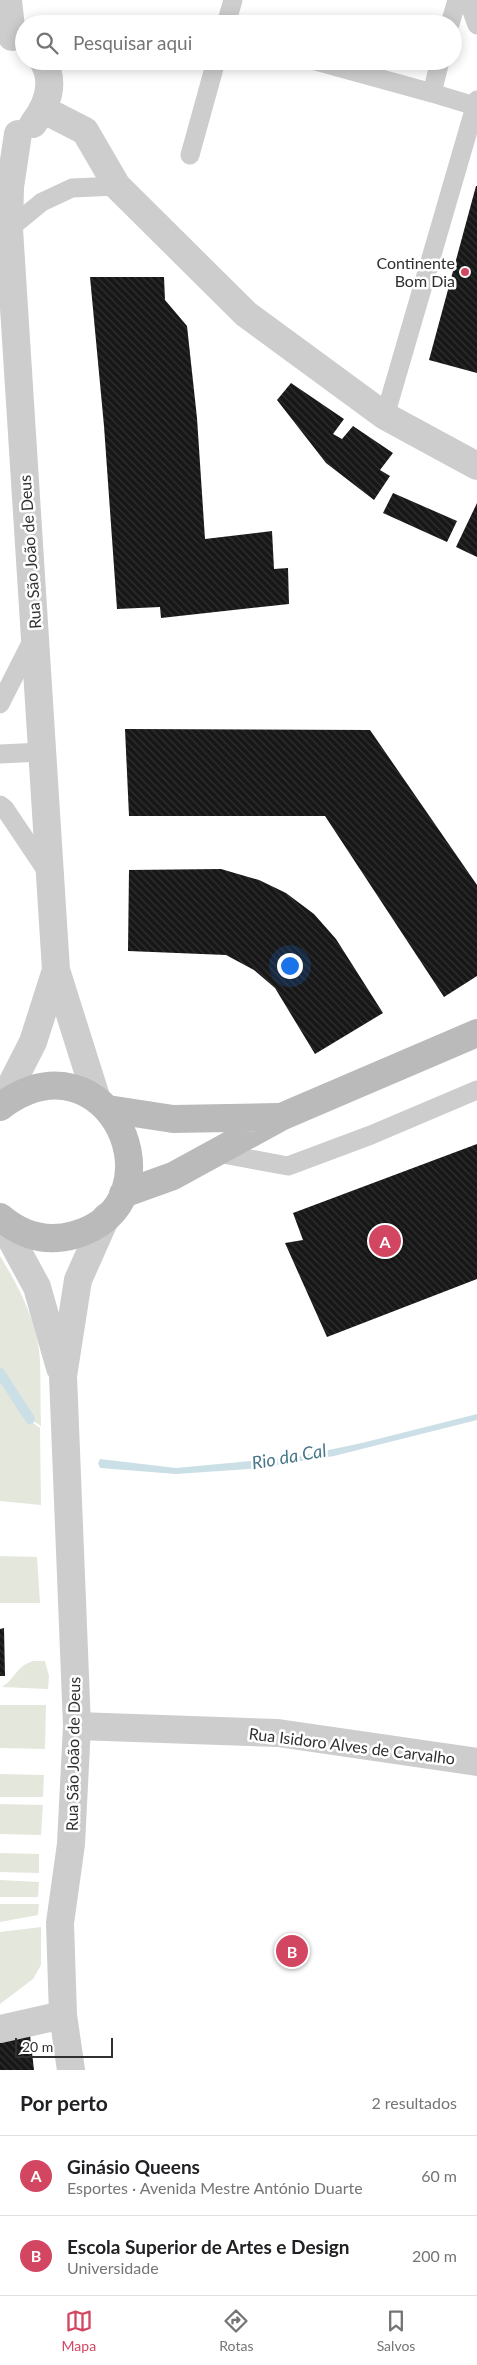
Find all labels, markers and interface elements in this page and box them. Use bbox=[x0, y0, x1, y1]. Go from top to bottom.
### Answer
search box bbox=[15, 15, 462, 70]
icon: search bbox=[33, 29, 61, 57]
text: Pesquisar aqui bbox=[73, 31, 192, 54]
place label: Continente Bom Dia bbox=[376, 253, 455, 290]
marker: Continente Bom Dia bbox=[459, 266, 471, 278]
street label: Rua São João de Deus bbox=[15, 474, 44, 630]
your location bbox=[277, 953, 303, 979]
pin: A bbox=[369, 1222, 401, 1260]
water label: Rio da Cal bbox=[250, 1439, 328, 1473]
street label: Rua São João de Deus bbox=[62, 1677, 83, 1831]
street label: Rua Isidoro Alves de Carvalho bbox=[248, 1723, 456, 1768]
pin: B bbox=[276, 1932, 308, 1970]
scale bar bbox=[15, 2035, 112, 2058]
text: 20 m bbox=[22, 2038, 53, 2055]
text: Por perto bbox=[20, 2090, 108, 2115]
text: 2 resultados bbox=[371, 2093, 457, 2112]
text: Ginásio Queens bbox=[67, 2155, 200, 2178]
text: A bbox=[30, 2166, 42, 2185]
text: 60 m bbox=[421, 2166, 457, 2185]
text: Esportes · Avenida Mestre António Duarte bbox=[67, 2178, 363, 2197]
text: Escola Superior de Artes e Design bbox=[67, 2235, 350, 2258]
text: B bbox=[31, 2246, 41, 2265]
text: 200 m bbox=[412, 2246, 457, 2265]
text: Universidade bbox=[67, 2258, 159, 2277]
tab: Mapa bbox=[62, 2307, 96, 2354]
tab: Rotas bbox=[219, 2307, 253, 2354]
tab: Salvos bbox=[377, 2307, 415, 2354]

